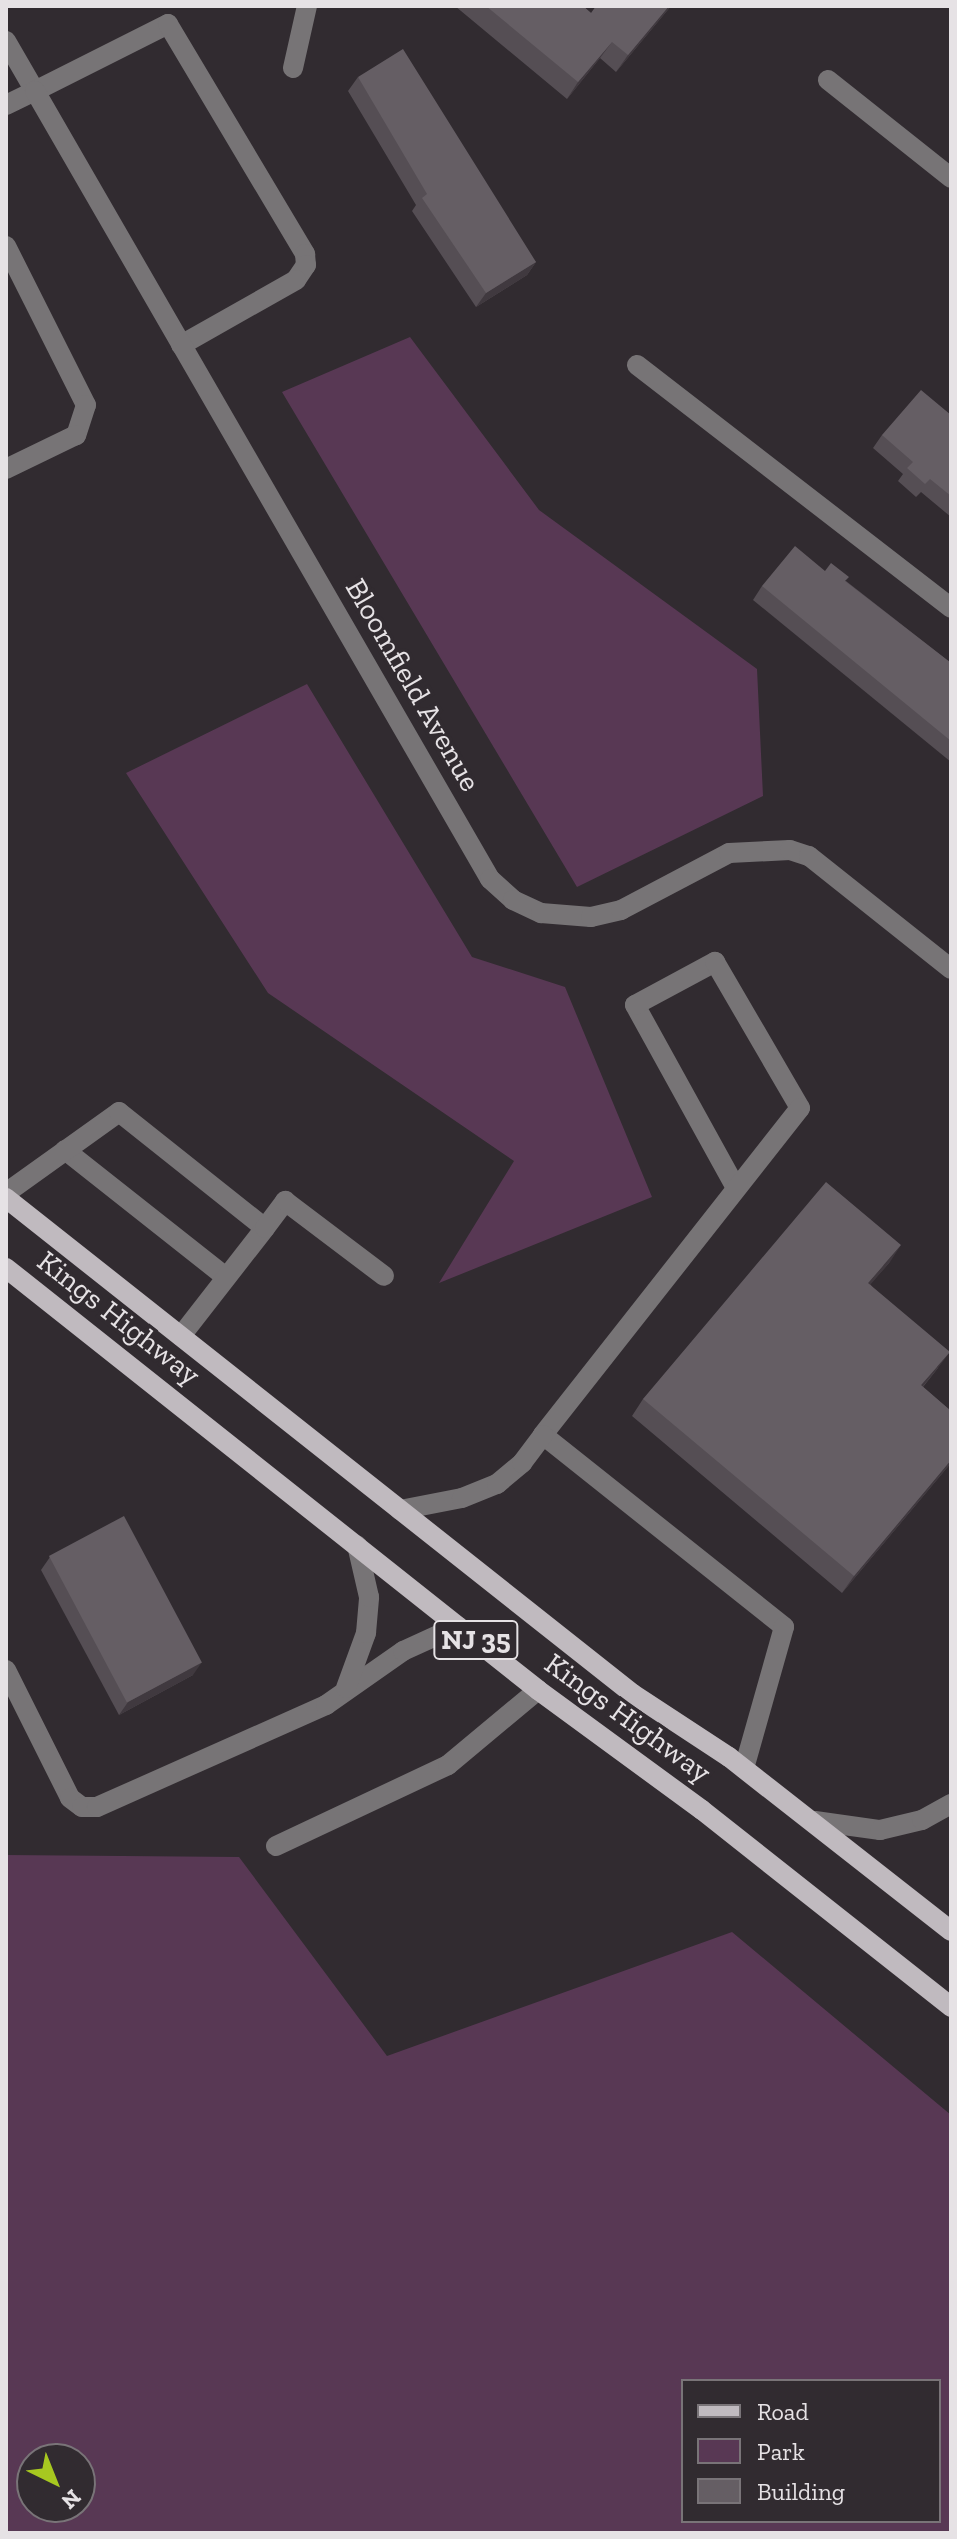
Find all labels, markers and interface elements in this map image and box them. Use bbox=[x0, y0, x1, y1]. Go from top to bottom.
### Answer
street label: Bloomfield Avenue bbox=[337, 572, 489, 798]
street label: Kings Highway bbox=[30, 1243, 208, 1393]
road number: NJ 35 bbox=[432, 1616, 520, 1664]
street label: Kings Highway bbox=[538, 1646, 718, 1790]
legend bbox=[681, 2379, 941, 2523]
text: Road bbox=[757, 2397, 809, 2426]
text: Park bbox=[757, 2437, 805, 2466]
north arrow bbox=[16, 2443, 96, 2523]
text: Building bbox=[757, 2477, 845, 2506]
text: N bbox=[56, 2484, 87, 2515]

